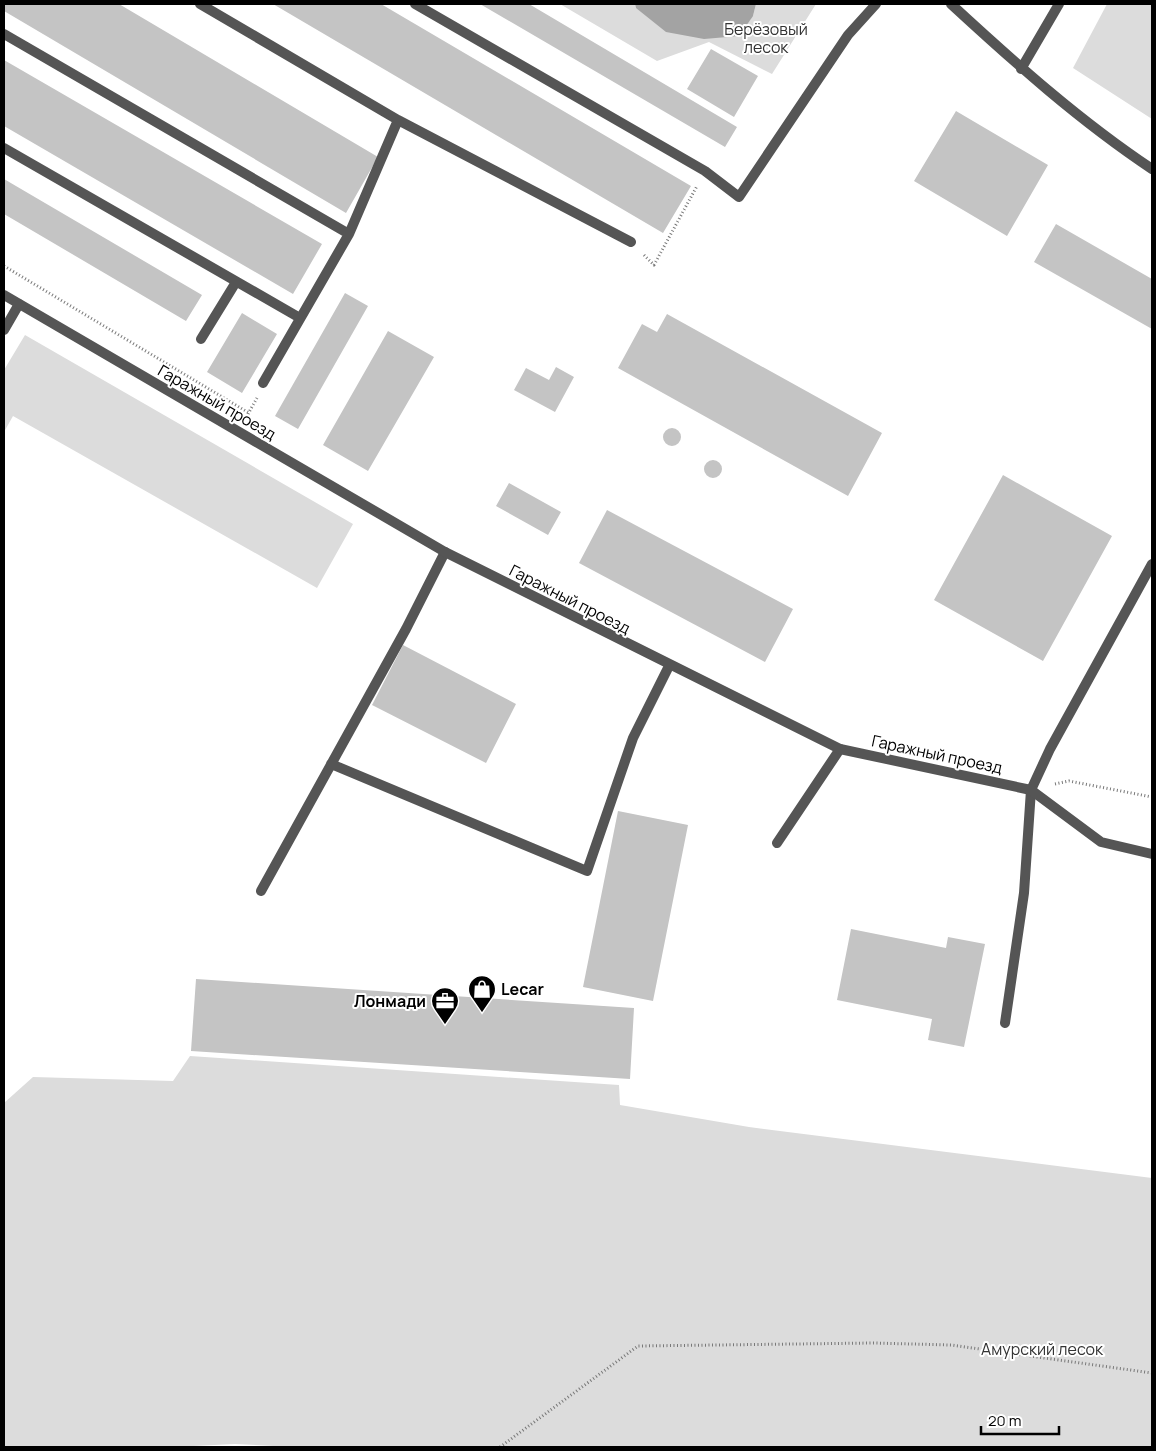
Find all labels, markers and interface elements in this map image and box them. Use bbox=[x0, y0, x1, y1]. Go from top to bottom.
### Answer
park label: Берёзовый лесок bbox=[724, 18, 808, 58]
street label: Гаражный проезд bbox=[154, 359, 280, 445]
street label: Гаражный проезд bbox=[506, 559, 635, 639]
street label: Гаражный проезд bbox=[870, 729, 1005, 779]
shop icon: Lecar bbox=[467, 974, 497, 1013]
place label: Lecar bbox=[501, 978, 544, 1000]
office icon: Лонмади bbox=[430, 986, 460, 1025]
place label: Лонмади bbox=[354, 990, 426, 1012]
park label: Амурский лесок bbox=[981, 1338, 1104, 1360]
scale bar bbox=[981, 1404, 1058, 1436]
text: 20 m bbox=[988, 1410, 1021, 1431]

